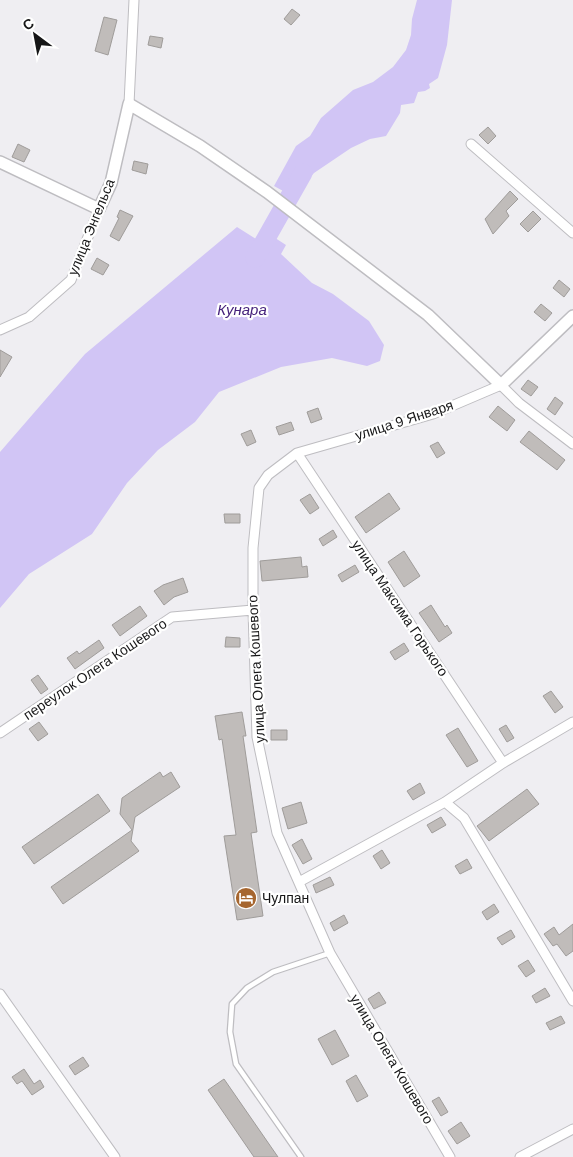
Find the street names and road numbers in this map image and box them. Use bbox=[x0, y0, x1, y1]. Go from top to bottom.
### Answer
street label: улица Энгельса bbox=[64, 176, 118, 278]
street label: улица 9 Января bbox=[353, 397, 455, 443]
street label: улица Максима Горького bbox=[348, 537, 452, 679]
street label: улица Олега Кошевого bbox=[244, 594, 268, 743]
street label: переулок Олега Кошевого bbox=[20, 615, 170, 723]
street label: улица Олега Кошевого bbox=[347, 991, 437, 1127]

